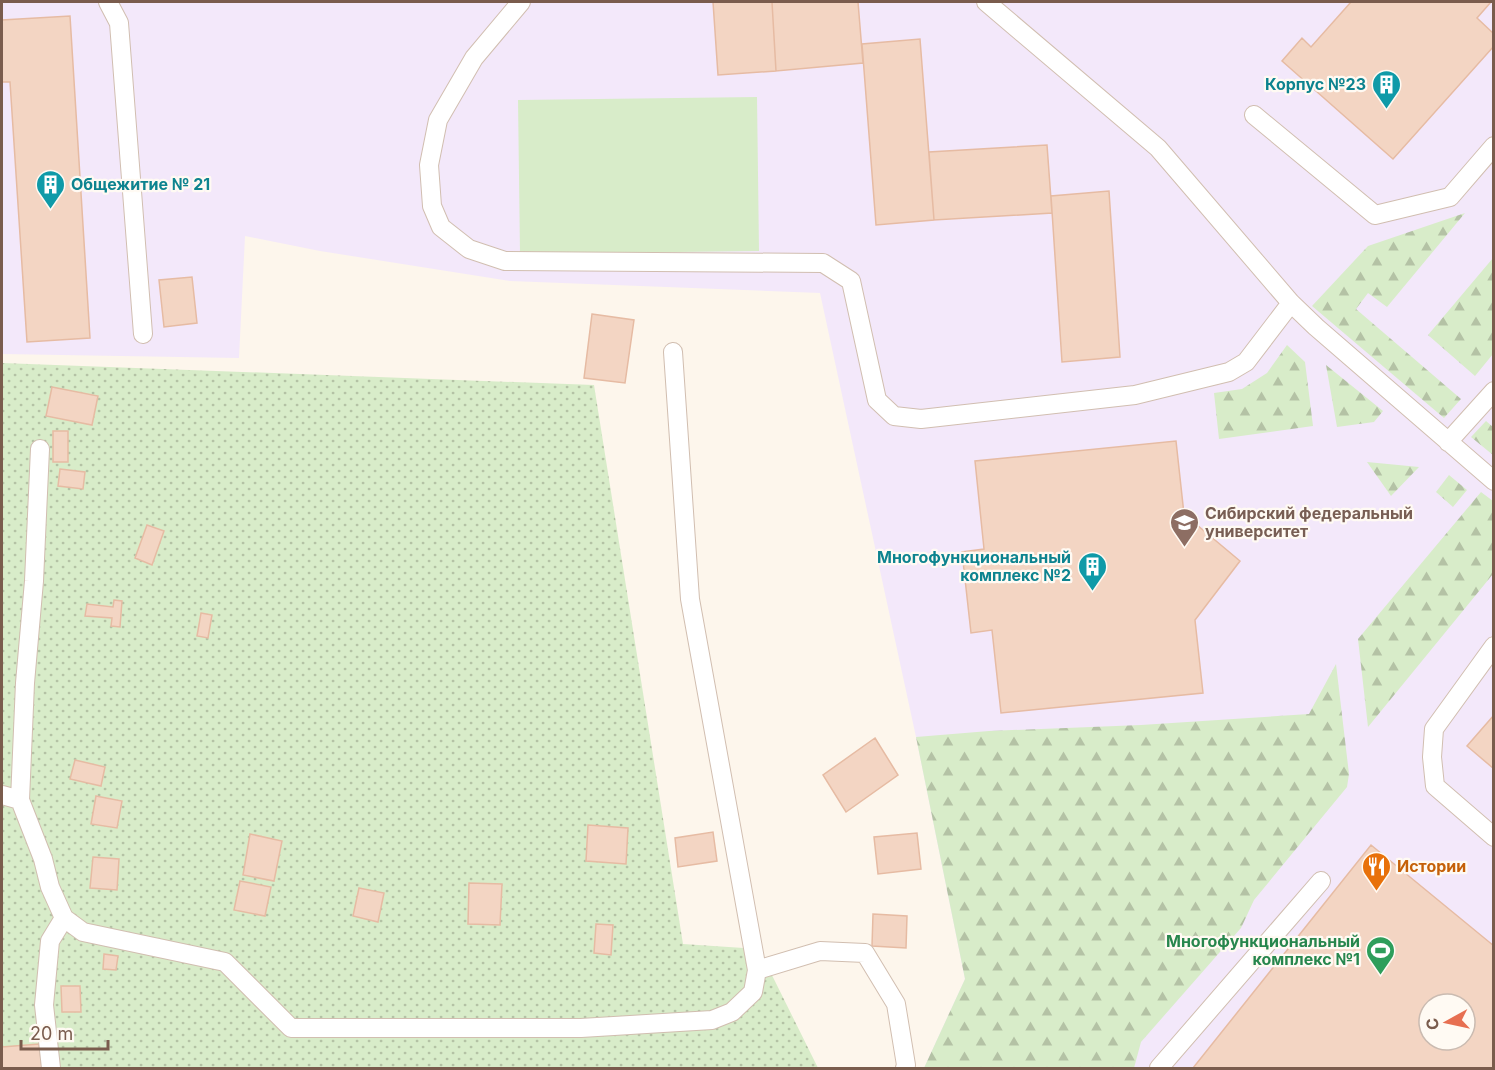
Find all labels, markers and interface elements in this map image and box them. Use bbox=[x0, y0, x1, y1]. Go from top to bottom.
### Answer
building icon: Корпус №23 bbox=[1371, 68, 1403, 110]
place label: Корпус №23 bbox=[1265, 74, 1366, 94]
building icon: Общежитие № 21 bbox=[34, 168, 66, 210]
place label: Общежитие № 21 bbox=[71, 174, 210, 194]
place label: Сибирский федеральный университет bbox=[1205, 503, 1413, 541]
school or university icon: Сибирский федеральный университет bbox=[1168, 506, 1200, 548]
place label: Многофункциональный комплекс №2 bbox=[877, 547, 1071, 585]
building icon: Многофункциональный комплекс №2 bbox=[1076, 550, 1108, 592]
restaurant icon: Истории bbox=[1360, 850, 1392, 892]
place label: Истории bbox=[1397, 856, 1466, 876]
place label: Многофункциональный комплекс №1 bbox=[1166, 931, 1360, 969]
sports icon: Многофункциональный комплекс №1 bbox=[1365, 934, 1397, 976]
north arrow bbox=[1417, 992, 1477, 1052]
scale bar bbox=[21, 1013, 108, 1051]
text: С bbox=[1421, 1017, 1443, 1031]
text: 20 m bbox=[30, 1023, 73, 1044]

